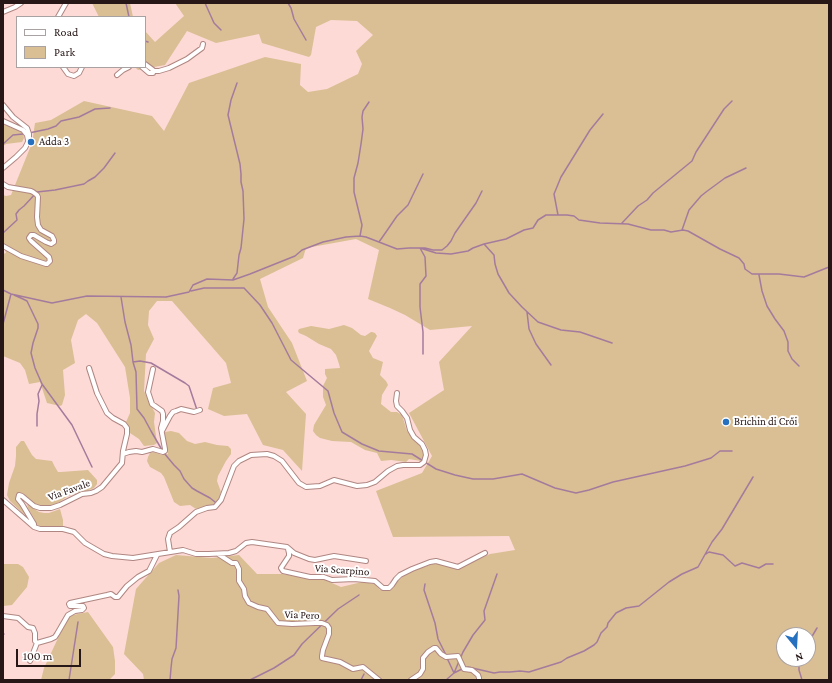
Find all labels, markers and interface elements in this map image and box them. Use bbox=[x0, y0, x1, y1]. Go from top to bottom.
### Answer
legend bbox=[16, 16, 146, 68]
text: Road bbox=[54, 25, 78, 39]
text: Park bbox=[54, 45, 75, 59]
place label: Adda 3 bbox=[39, 135, 69, 149]
marker: Adda 3 bbox=[26, 137, 36, 147]
place label: Brichin di Crői bbox=[734, 415, 797, 429]
marker: Brichin di Crői bbox=[721, 417, 731, 427]
street label: Via Favale bbox=[46, 476, 92, 504]
street label: Via Scarpino bbox=[314, 562, 370, 578]
street label: Via Pero bbox=[284, 608, 320, 622]
north arrow bbox=[776, 627, 816, 667]
scale bar bbox=[18, 641, 83, 667]
text: 100 m bbox=[23, 649, 52, 663]
text: N bbox=[794, 651, 805, 664]

